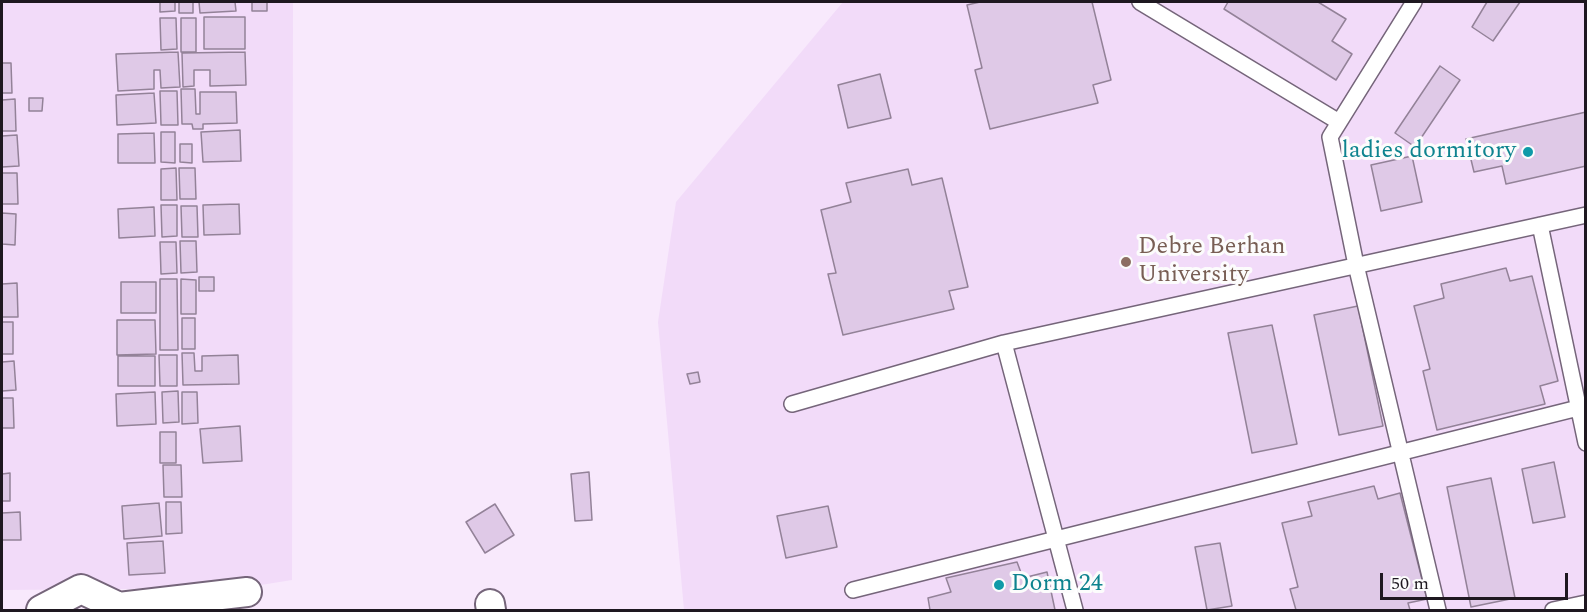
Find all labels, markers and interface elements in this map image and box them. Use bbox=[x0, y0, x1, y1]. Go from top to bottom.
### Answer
place label: ladies dormitory bbox=[1342, 138, 1516, 166]
marker: ladies dormitory bbox=[1521, 145, 1535, 159]
place label: Debre Berhan University bbox=[1138, 234, 1286, 290]
marker: Debre Berhan University bbox=[1119, 255, 1133, 269]
scale bar bbox=[1383, 561, 1570, 599]
text: 50 m bbox=[1391, 570, 1429, 597]
place label: Dorm 24 bbox=[1011, 571, 1103, 599]
marker: Dorm 24 bbox=[992, 578, 1006, 592]

